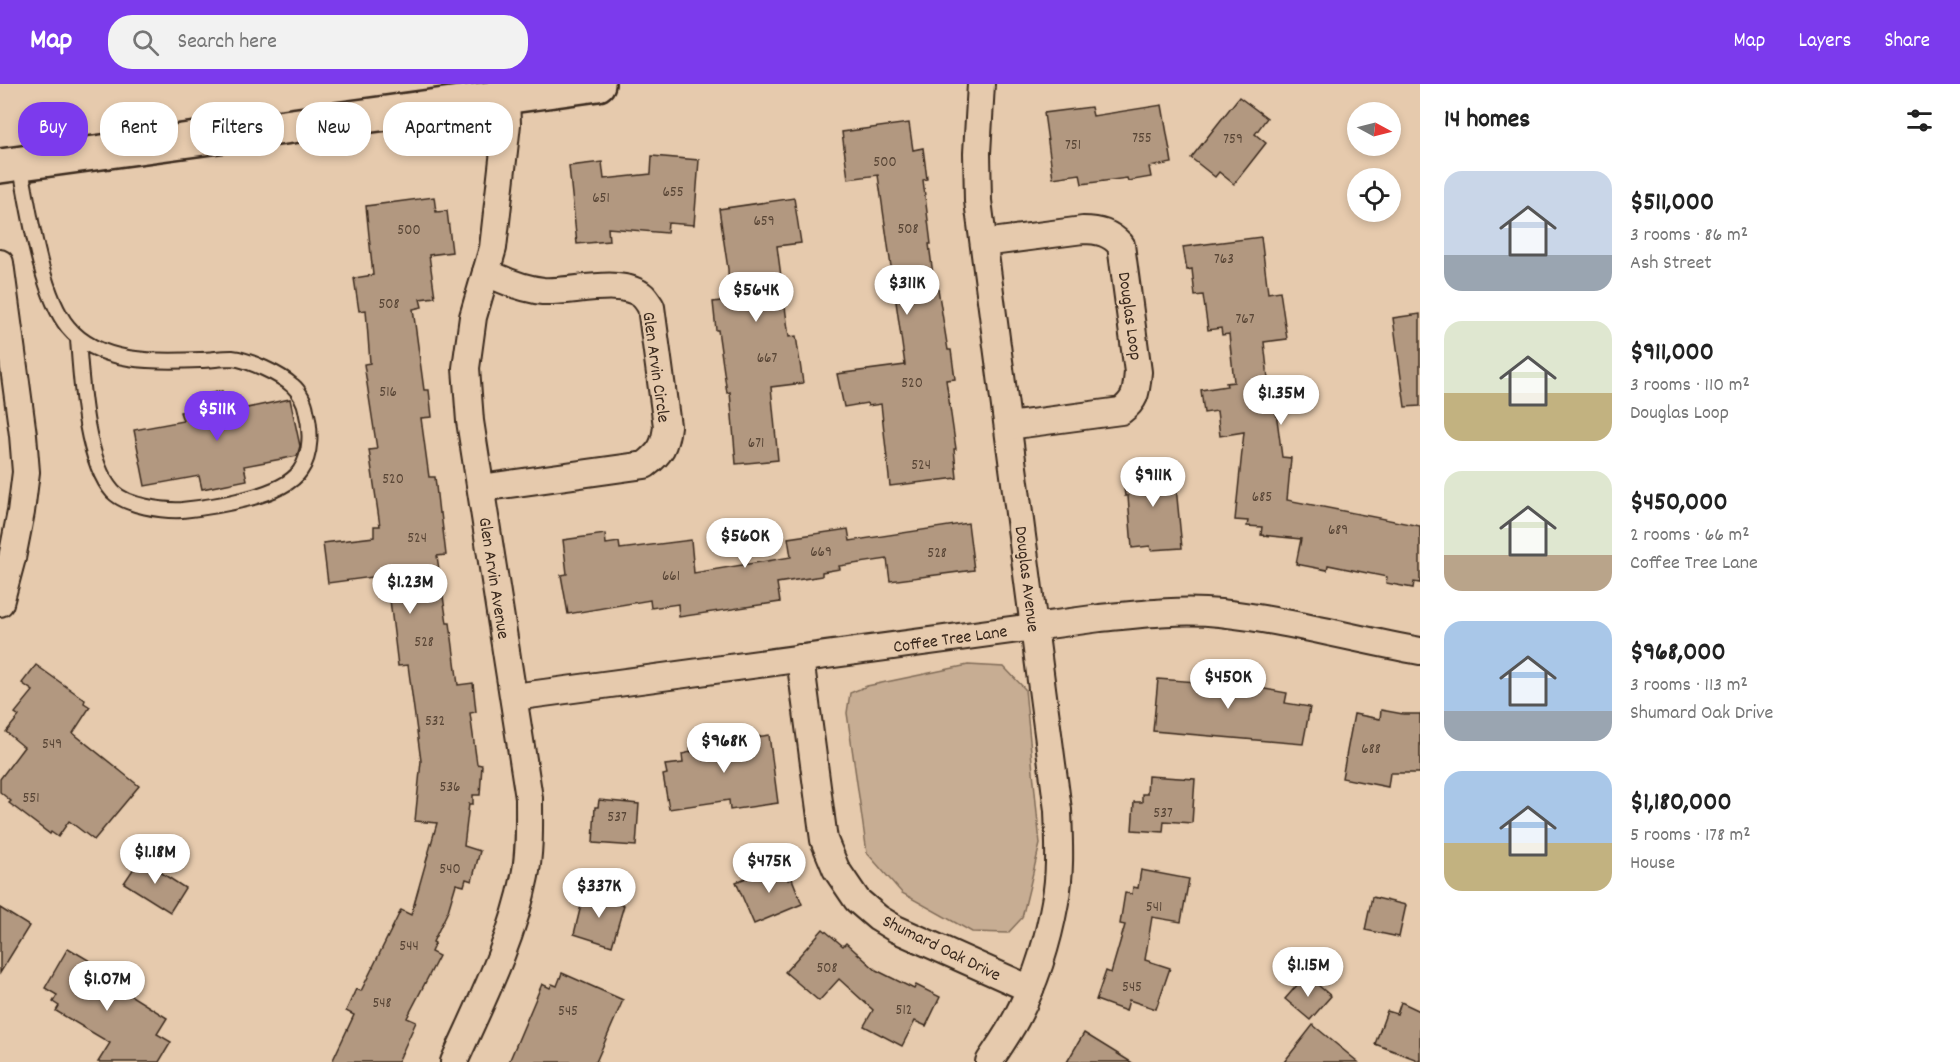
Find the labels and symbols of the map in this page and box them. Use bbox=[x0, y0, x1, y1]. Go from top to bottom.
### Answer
north arrow bbox=[1347, 102, 1401, 156]
house number: 755 bbox=[1132, 128, 1152, 150]
house number: 759 bbox=[1223, 129, 1243, 151]
house number: 751 bbox=[1065, 135, 1081, 157]
house number: 500 bbox=[873, 152, 897, 174]
house number: 655 bbox=[662, 182, 684, 204]
house number: 651 bbox=[592, 188, 610, 210]
house number: 659 bbox=[753, 211, 775, 233]
house number: 508 bbox=[897, 219, 919, 241]
house number: 500 bbox=[397, 220, 421, 242]
house number: 763 bbox=[1214, 249, 1234, 271]
pin: $311K bbox=[865, 265, 949, 316]
street label: Douglas Loop bbox=[1110, 271, 1147, 362]
pin: $564K bbox=[714, 272, 798, 323]
house number: 508 bbox=[378, 294, 400, 316]
house number: 767 bbox=[1236, 309, 1255, 331]
street label: Glen Arvin Circle bbox=[634, 310, 675, 425]
house number: 667 bbox=[757, 348, 777, 370]
house number: 520 bbox=[901, 373, 923, 395]
pin: $1.35M bbox=[1232, 375, 1330, 426]
house number: 516 bbox=[379, 382, 397, 404]
pin: $511K bbox=[175, 391, 259, 442]
house number: 671 bbox=[748, 433, 764, 455]
house number: 524 bbox=[911, 455, 931, 477]
pin: $911K bbox=[1111, 457, 1195, 508]
house number: 520 bbox=[382, 469, 404, 491]
house number: 685 bbox=[1252, 487, 1272, 509]
street label: Glen Arvin Avenue bbox=[471, 516, 514, 641]
pin: $560K bbox=[703, 518, 787, 569]
house number: 689 bbox=[1328, 520, 1348, 542]
street label: Douglas Avenue bbox=[1007, 525, 1044, 634]
house number: 524 bbox=[407, 528, 427, 550]
house number: 669 bbox=[810, 542, 832, 564]
house number: 528 bbox=[927, 543, 947, 565]
pin: $1.23M bbox=[361, 564, 459, 615]
house number: 661 bbox=[662, 566, 680, 588]
street label: Coffee Tree Lane bbox=[892, 620, 1009, 661]
house number: 528 bbox=[414, 632, 434, 654]
pin: $450K bbox=[1186, 659, 1270, 710]
house number: 532 bbox=[425, 711, 445, 733]
pin: $968K bbox=[682, 723, 766, 774]
house number: 549 bbox=[42, 734, 62, 756]
house number: 688 bbox=[1361, 739, 1381, 761]
house number: 536 bbox=[440, 777, 460, 799]
house number: 551 bbox=[22, 788, 40, 810]
house number: 537 bbox=[1153, 803, 1173, 825]
house number: 537 bbox=[607, 807, 627, 829]
pin: $1.18M bbox=[106, 834, 204, 885]
pin: $475K bbox=[727, 843, 811, 894]
house number: 540 bbox=[439, 859, 461, 881]
pin: $337K bbox=[557, 868, 641, 919]
house number: 541 bbox=[1146, 897, 1162, 919]
street label: Shumard Oak Drive bbox=[877, 910, 1004, 989]
house number: 544 bbox=[399, 936, 419, 958]
pin: $1.15M bbox=[1259, 947, 1357, 998]
house number: 508 bbox=[816, 958, 838, 980]
pin: $1.07M bbox=[58, 961, 156, 1012]
house number: 545 bbox=[1122, 977, 1142, 999]
house number: 548 bbox=[372, 993, 392, 1015]
house number: 512 bbox=[896, 1000, 912, 1022]
house number: 545 bbox=[558, 1001, 578, 1023]

